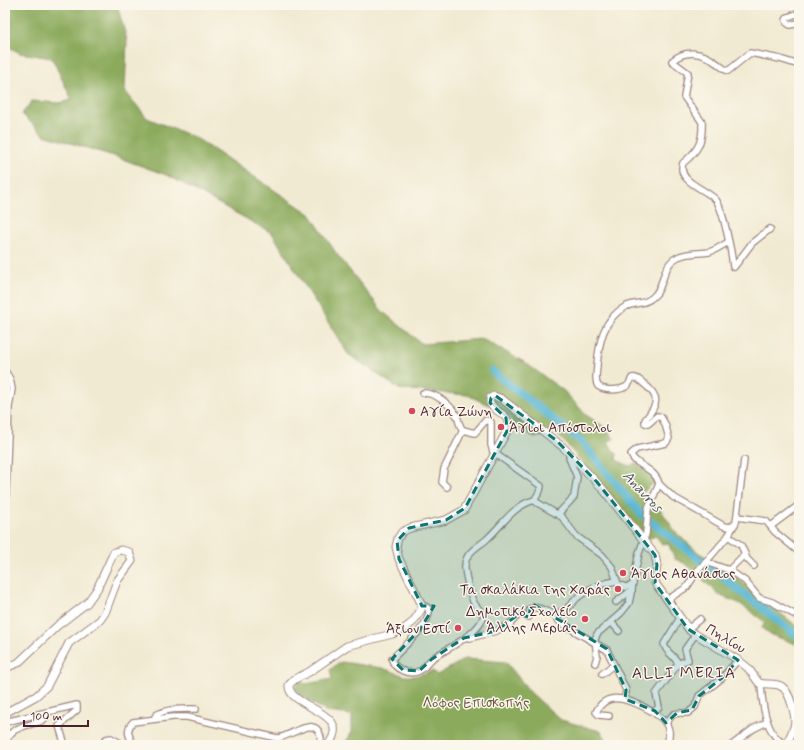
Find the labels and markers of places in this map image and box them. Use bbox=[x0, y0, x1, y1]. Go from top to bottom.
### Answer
place label: Αγία Ζώνη bbox=[420, 403, 492, 421]
marker: Αγία Ζώνη bbox=[407, 406, 417, 416]
place label: Άγιοι Απόστολοι bbox=[509, 419, 612, 437]
marker: Άγιοι Απόστολοι bbox=[496, 422, 506, 432]
place label: Άγιος Αθανάσιος bbox=[631, 565, 735, 583]
marker: Άγιος Αθανάσιος bbox=[618, 568, 628, 578]
place label: Τα σκαλάκια της Χαράς bbox=[459, 581, 610, 599]
marker: Τα σκαλάκια της Χαράς bbox=[613, 584, 623, 594]
place label: Δημοτικό Σχολείο Άλλης Μεριάς bbox=[466, 603, 577, 637]
marker: Δημοτικό Σχολείο Άλλης Μεριάς bbox=[580, 614, 590, 624]
place label: Άξιον Εστί bbox=[386, 620, 451, 638]
marker: Άξιον Εστί bbox=[453, 623, 463, 633]

